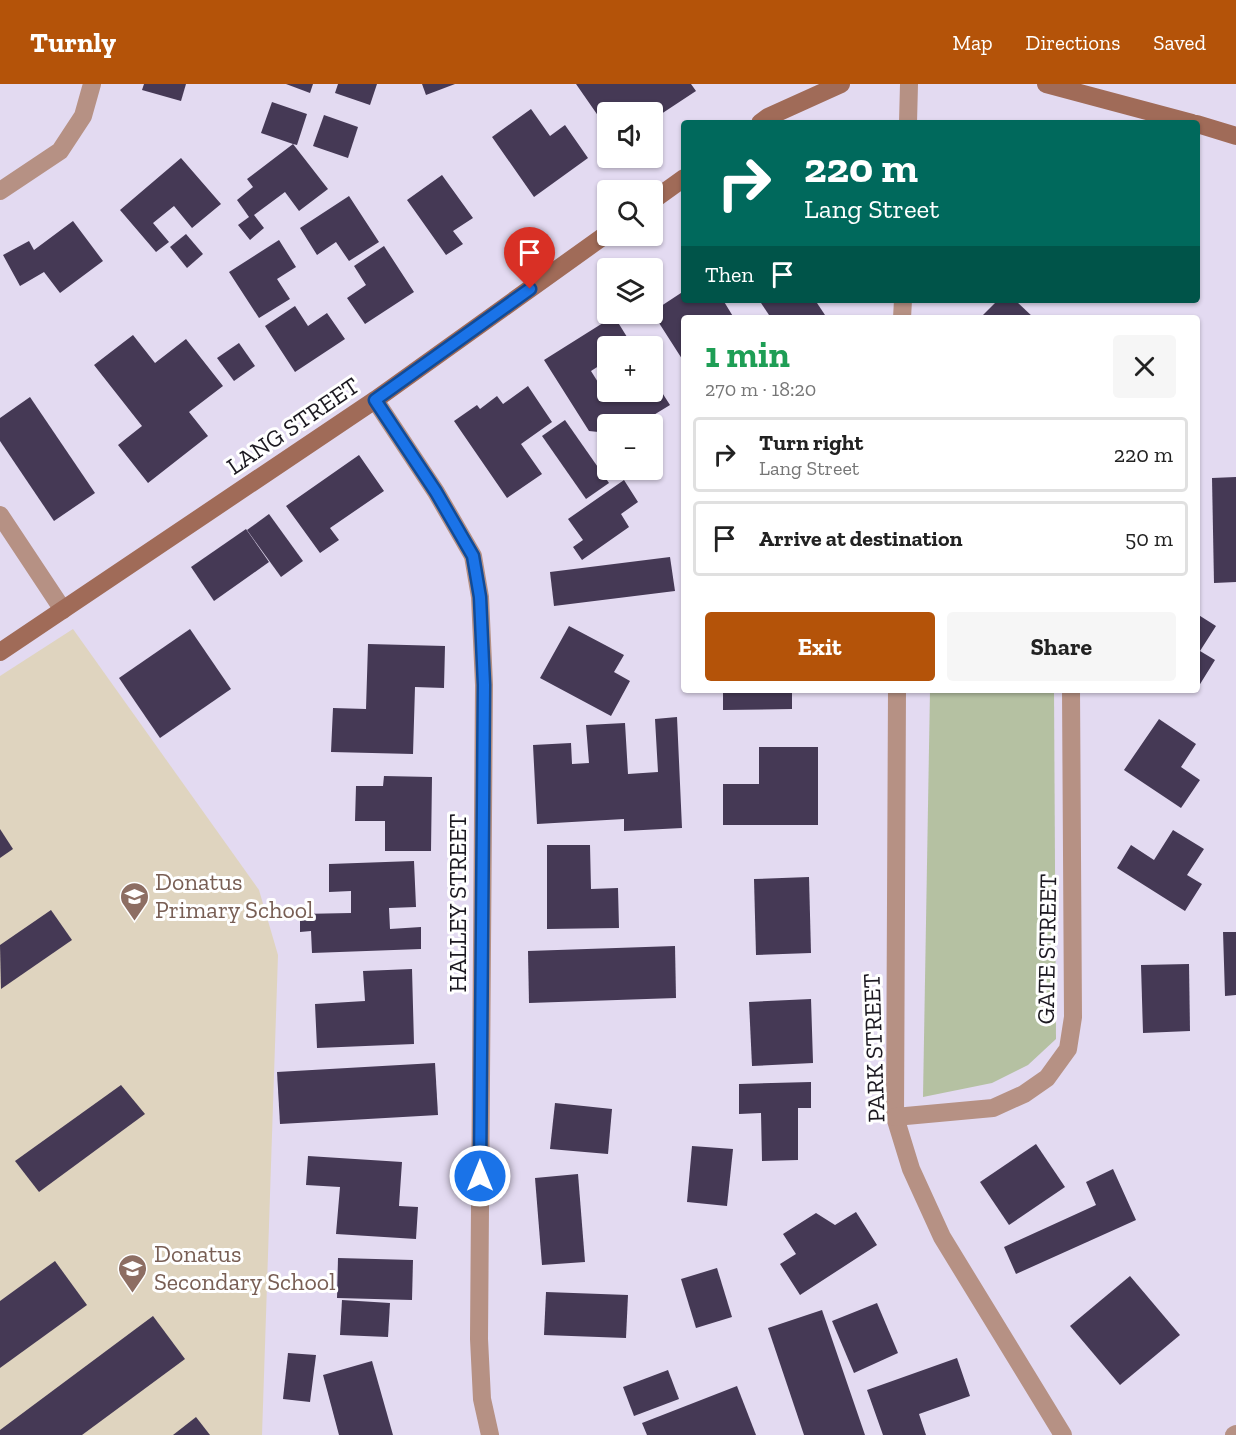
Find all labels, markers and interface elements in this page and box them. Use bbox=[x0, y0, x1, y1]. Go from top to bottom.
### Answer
text: Turnly bbox=[30, 26, 116, 59]
text: Map bbox=[953, 30, 993, 55]
text: Directions bbox=[1026, 30, 1120, 55]
text: Saved bbox=[1153, 30, 1206, 55]
map controls bbox=[597, 102, 663, 480]
button: sound bbox=[597, 102, 663, 168]
text: 220 m bbox=[804, 142, 918, 193]
icon: right bbox=[705, 144, 783, 222]
button: search bbox=[597, 180, 663, 246]
text: Lang Street bbox=[804, 193, 939, 225]
pin bbox=[504, 227, 555, 289]
icon: arrive bbox=[513, 236, 546, 269]
button: layers bbox=[597, 258, 663, 324]
icon: arrive bbox=[766, 258, 799, 291]
text: Then bbox=[705, 261, 754, 288]
text: 1 min bbox=[705, 333, 790, 376]
button: close bbox=[1113, 335, 1176, 398]
button: + bbox=[597, 336, 663, 402]
street label: LANG STREET bbox=[221, 371, 365, 481]
text: 270 m · 18:20 bbox=[705, 377, 816, 401]
button: − bbox=[597, 414, 663, 480]
text: Turn right bbox=[759, 429, 863, 456]
icon: right bbox=[708, 438, 741, 471]
text: 220 m bbox=[1114, 441, 1173, 468]
text: Lang Street bbox=[759, 456, 859, 480]
icon: arrive bbox=[708, 522, 741, 555]
text: Arrive at destination bbox=[759, 525, 962, 552]
text: 50 m bbox=[1125, 525, 1173, 552]
button: Exit bbox=[705, 612, 935, 681]
button: Share bbox=[947, 612, 1176, 681]
street label: HALLEY STREET bbox=[443, 813, 472, 992]
place label: Donatus Primary School bbox=[155, 867, 313, 924]
street label: GATE STREET bbox=[1031, 873, 1062, 1025]
school or university icon: Donatus Primary School bbox=[118, 880, 150, 922]
street label: PARK STREET bbox=[856, 973, 891, 1123]
position arrow bbox=[448, 1144, 512, 1208]
place label: Donatus Secondary School bbox=[154, 1239, 336, 1296]
school or university icon: Donatus Secondary School bbox=[117, 1252, 149, 1294]

